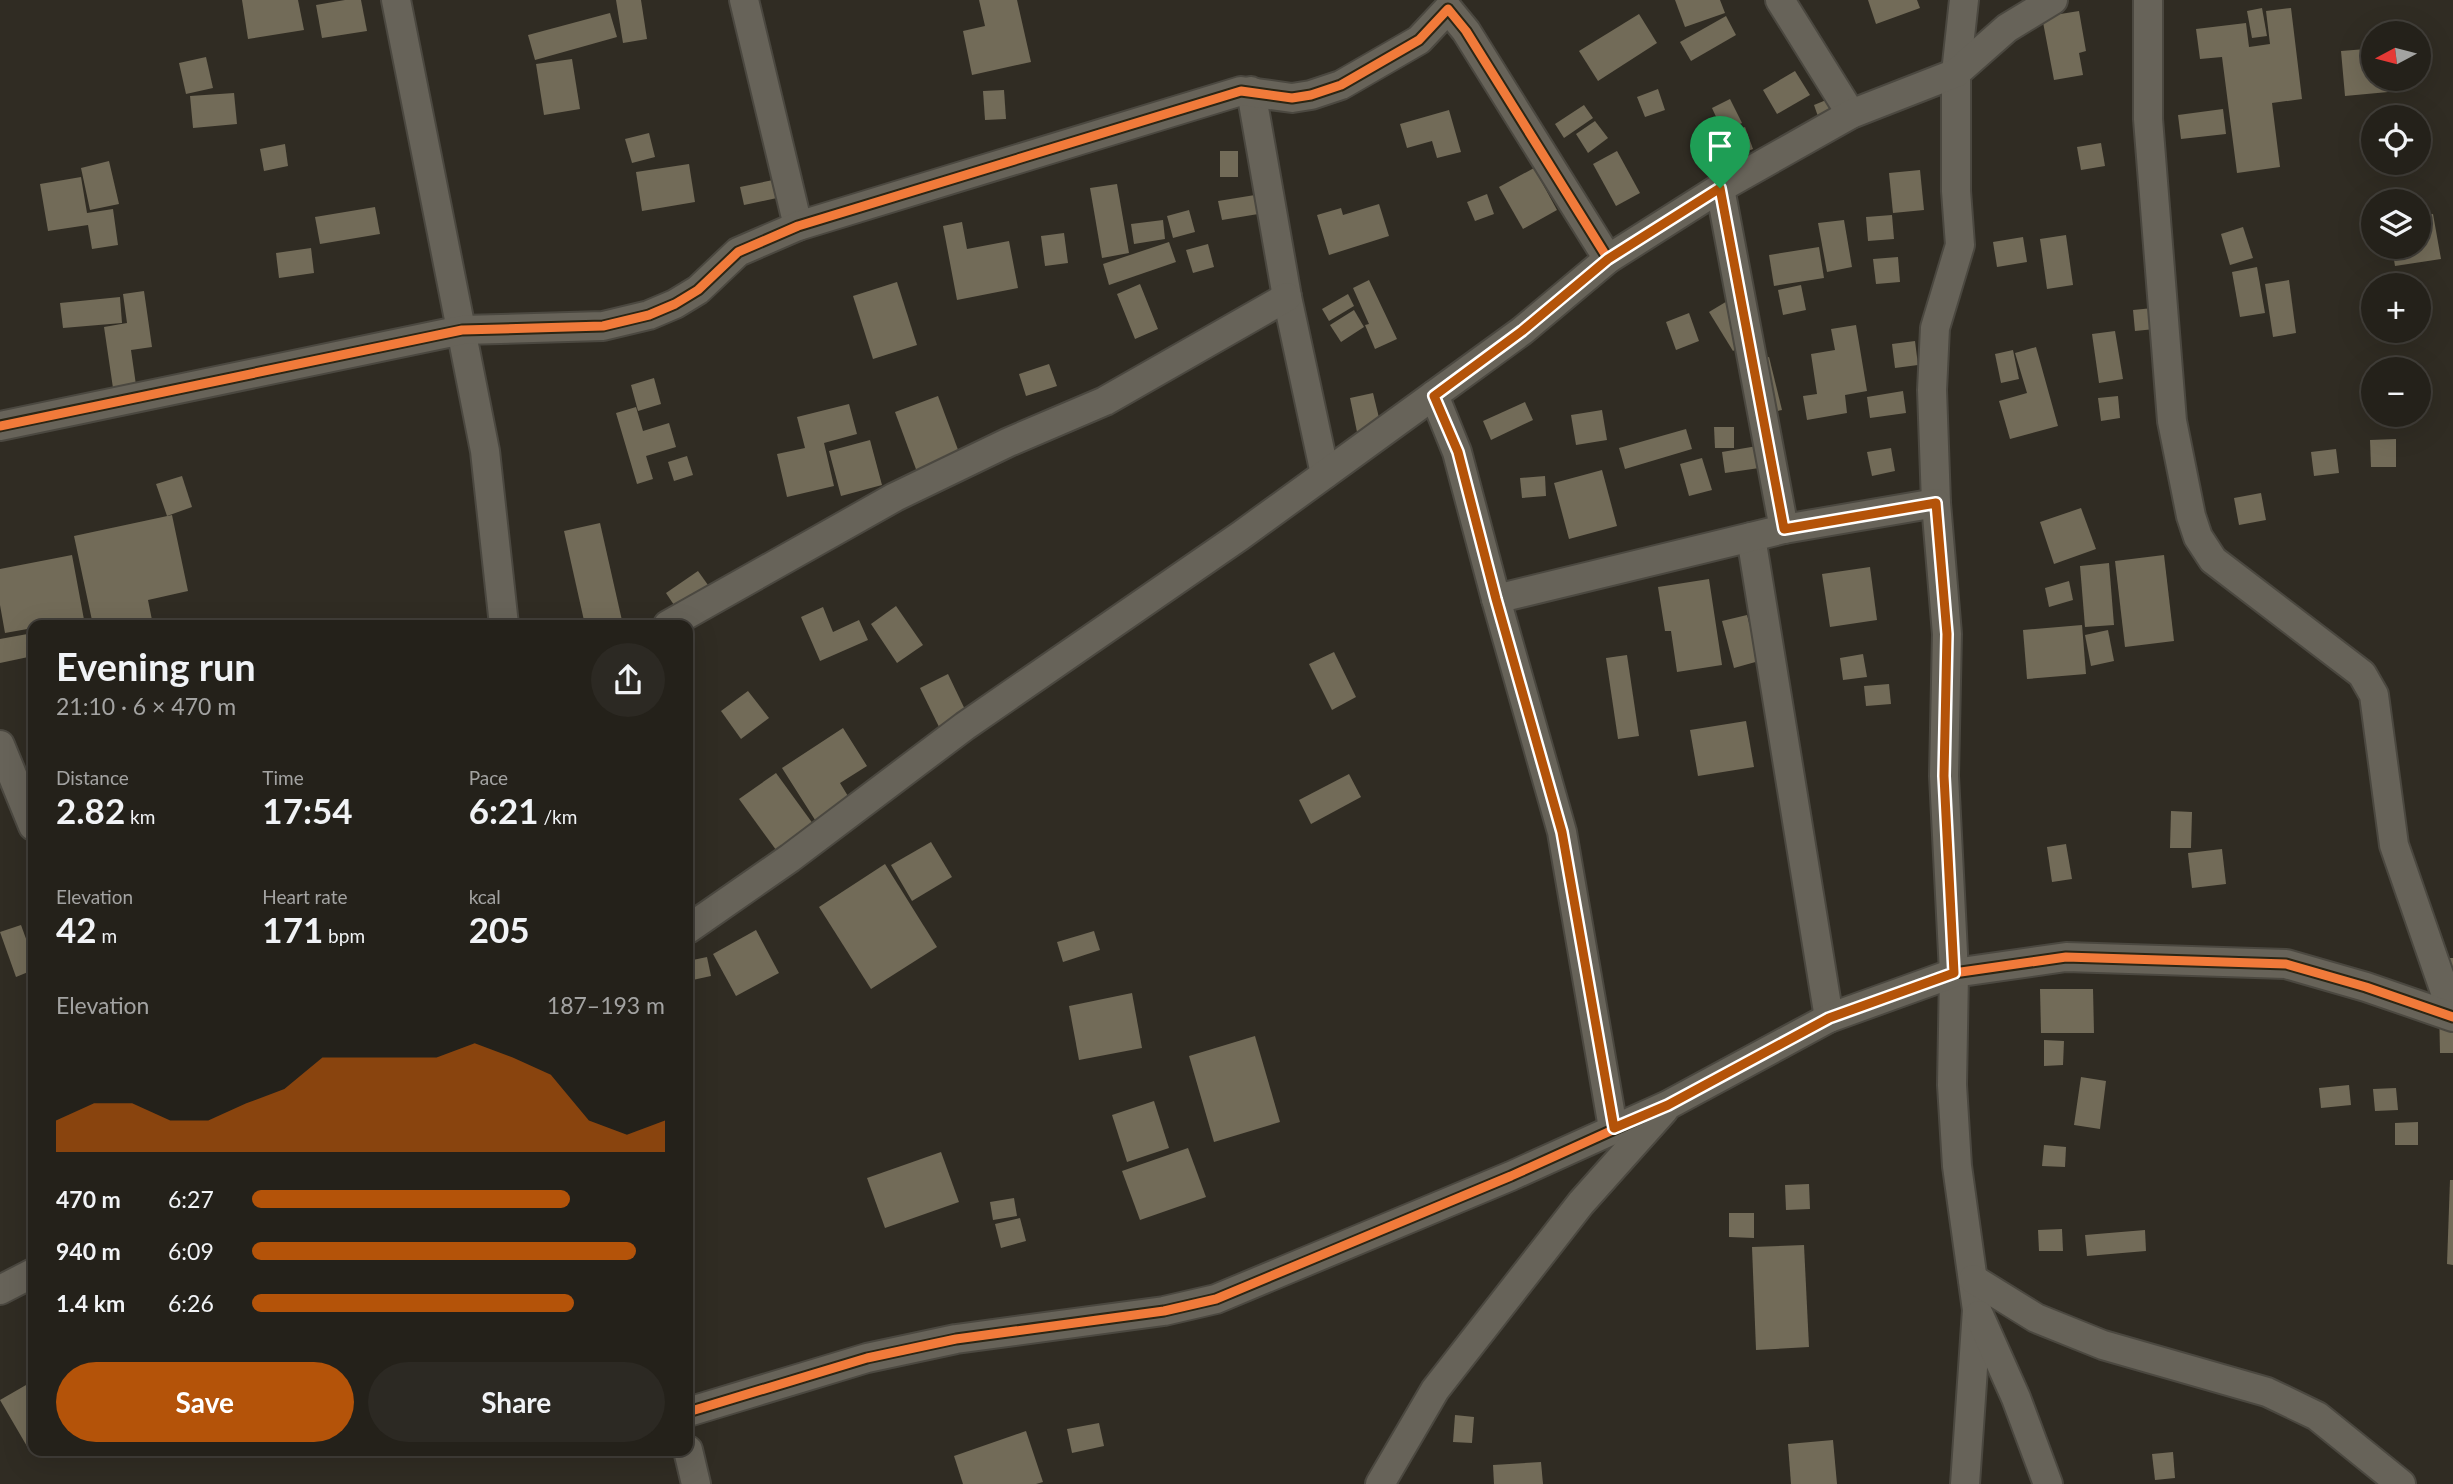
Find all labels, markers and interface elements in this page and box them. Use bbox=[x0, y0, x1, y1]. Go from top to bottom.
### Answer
north arrow bbox=[2361, 21, 2431, 91]
map controls bbox=[2361, 21, 2431, 427]
button: locate bbox=[2361, 105, 2431, 175]
pin bbox=[1690, 116, 1750, 188]
icon: arrive bbox=[1701, 127, 1739, 165]
button: layers bbox=[2361, 189, 2431, 259]
button: + bbox=[2361, 273, 2431, 343]
button: − bbox=[2361, 357, 2431, 427]
text: Evening run bbox=[56, 643, 256, 689]
button: share bbox=[591, 643, 665, 717]
text: 21:10 · 6 × 470 m bbox=[56, 692, 236, 720]
text: Distance bbox=[56, 766, 129, 789]
text: Time bbox=[262, 766, 304, 789]
text: Pace bbox=[469, 766, 508, 789]
text: 2.82 bbox=[56, 789, 125, 831]
text: 17:54 bbox=[262, 789, 353, 831]
text: 6:21 bbox=[469, 789, 539, 831]
text: km bbox=[125, 805, 155, 828]
text: /km bbox=[539, 805, 577, 828]
text: Elevation bbox=[56, 885, 133, 908]
text: Heart rate bbox=[262, 885, 348, 908]
text: kcal bbox=[469, 885, 501, 908]
text: 42 bbox=[56, 908, 97, 950]
text: 171 bbox=[262, 908, 323, 950]
text: 205 bbox=[469, 908, 530, 950]
text: m bbox=[97, 924, 117, 947]
text: bpm bbox=[323, 924, 365, 947]
text: Elevation bbox=[56, 991, 149, 1019]
text: 187–193 m bbox=[547, 991, 665, 1019]
text: 470 m bbox=[56, 1185, 121, 1213]
text: 6:27 bbox=[168, 1185, 214, 1213]
text: 940 m bbox=[56, 1237, 121, 1265]
text: 6:09 bbox=[168, 1237, 214, 1265]
text: 1.4 km bbox=[56, 1289, 125, 1317]
text: 6:26 bbox=[168, 1289, 214, 1317]
button: Save bbox=[56, 1362, 354, 1442]
button: Share bbox=[368, 1362, 665, 1442]

